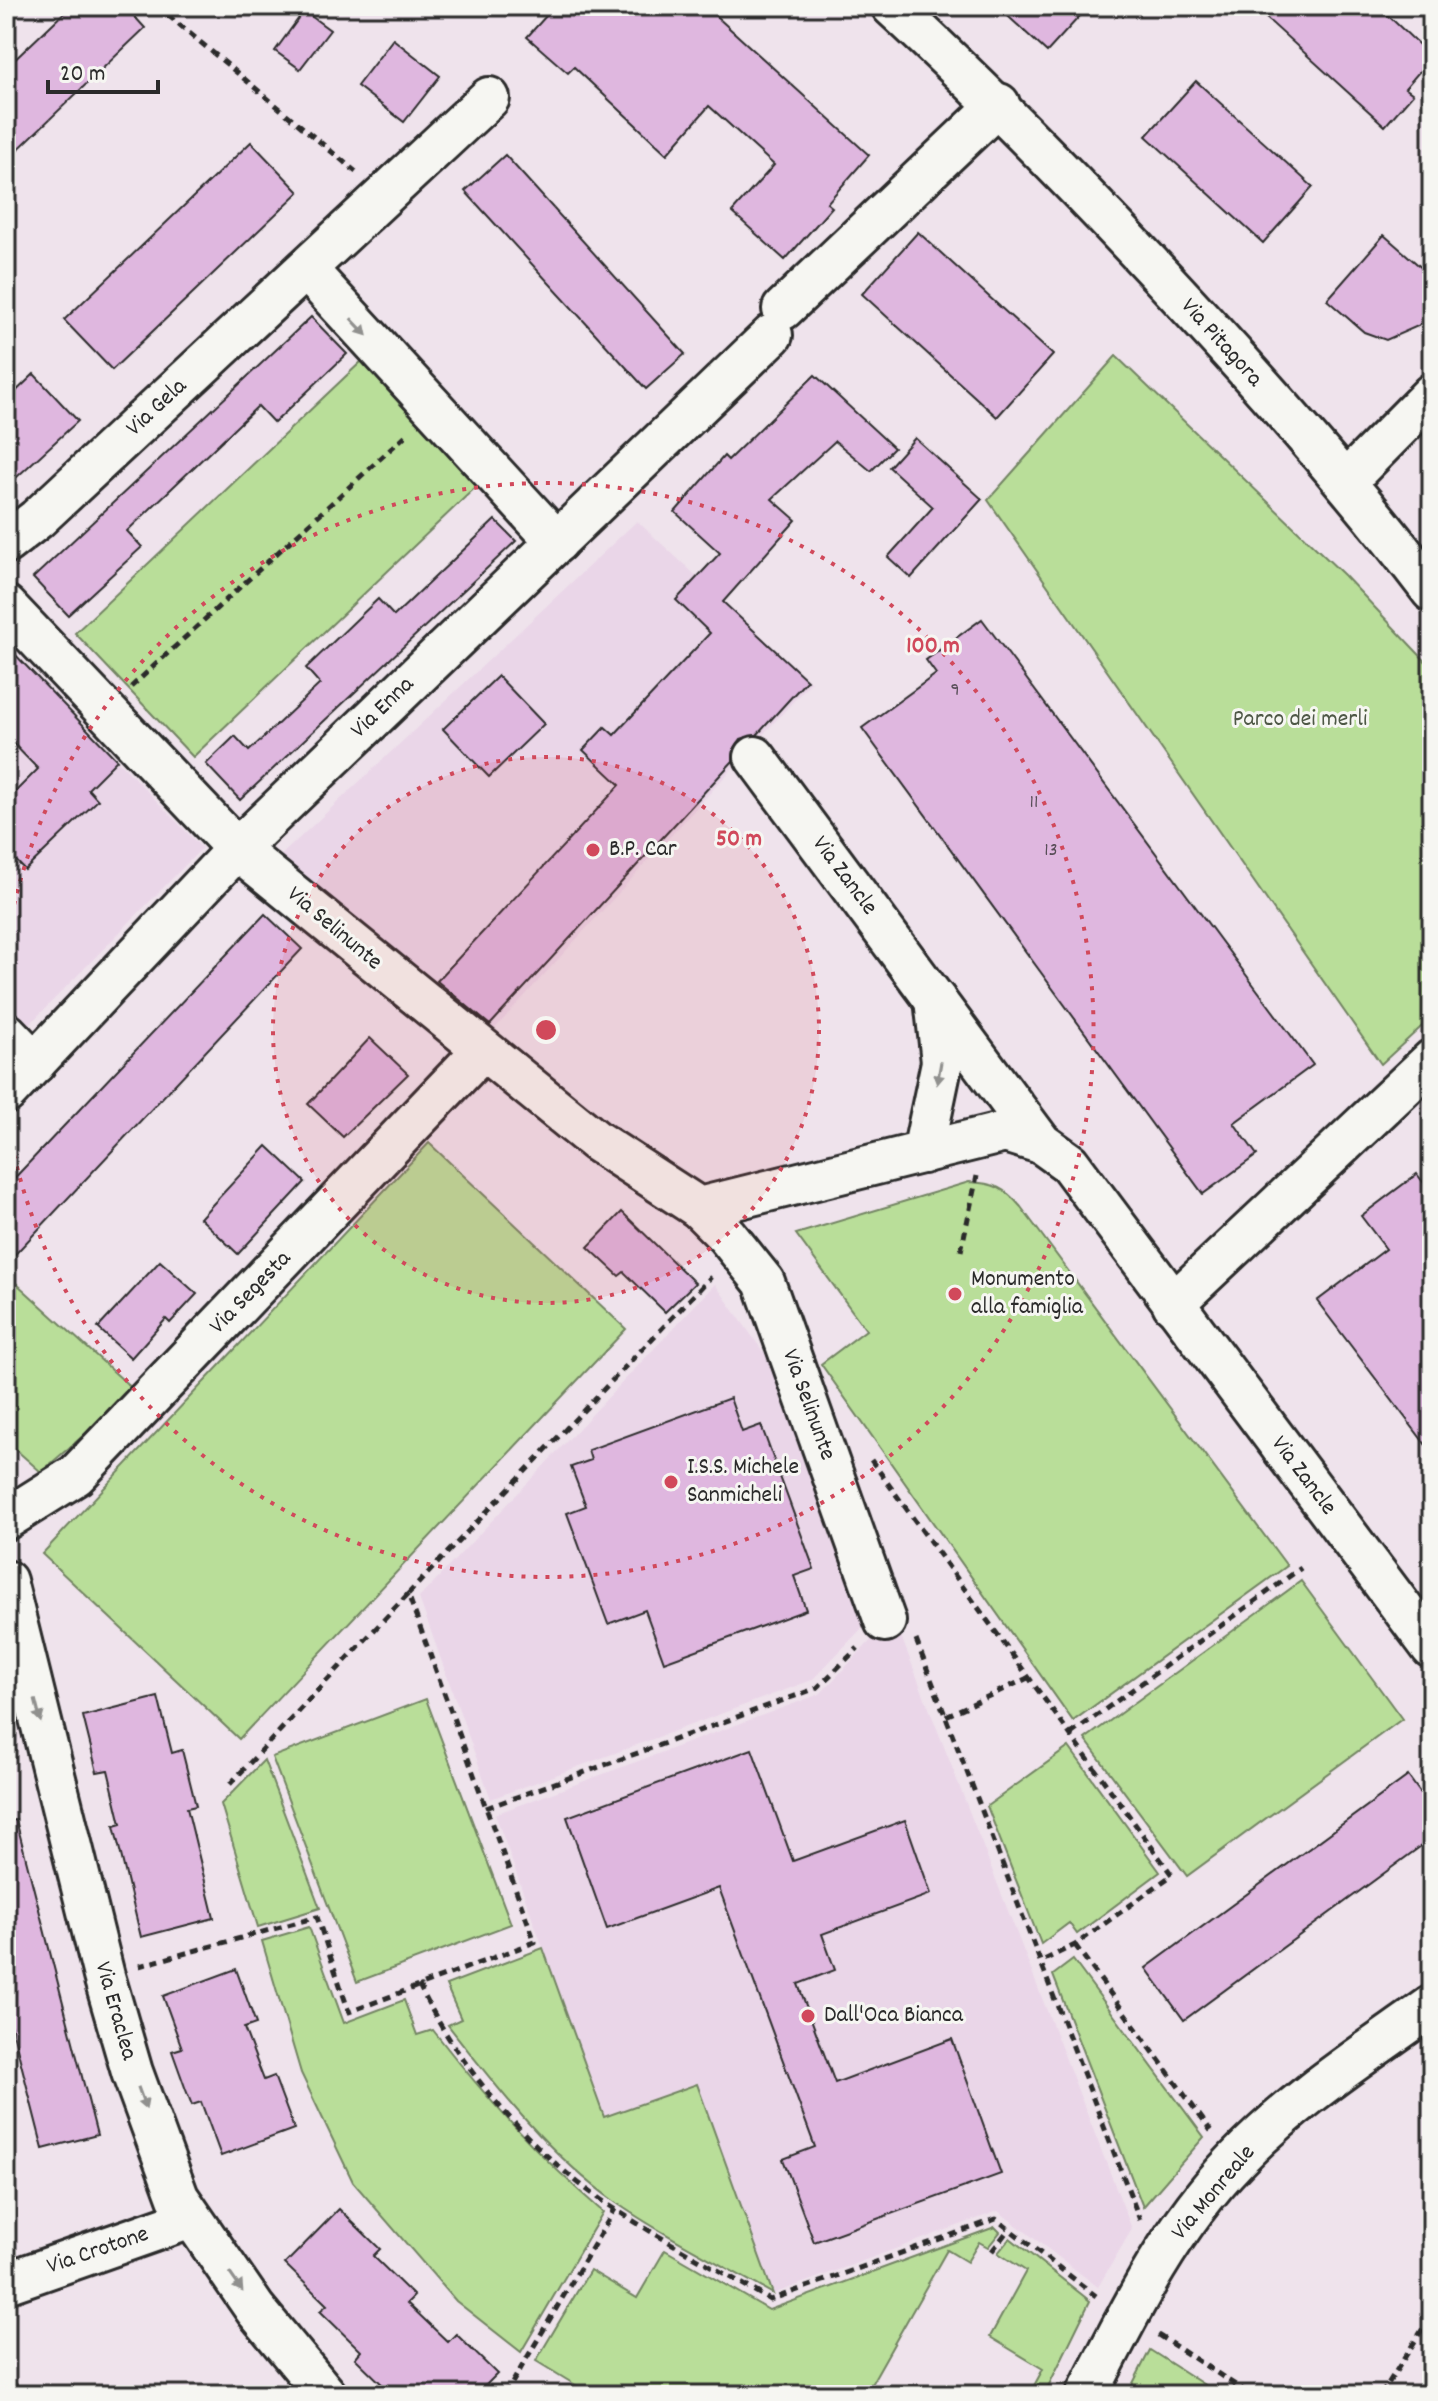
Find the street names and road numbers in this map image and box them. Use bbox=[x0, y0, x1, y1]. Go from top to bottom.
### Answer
street label: Via Pitagora bbox=[1172, 291, 1271, 396]
street label: Via Gela bbox=[119, 370, 196, 445]
street label: Via Enna bbox=[343, 669, 423, 747]
street label: Via Zancle bbox=[803, 829, 885, 923]
street label: Via Selinunte bbox=[279, 879, 389, 979]
street label: Via Segesta bbox=[202, 1243, 300, 1343]
street label: Via Selinunte bbox=[772, 1345, 844, 1465]
street label: Via Zancle bbox=[1262, 1429, 1344, 1523]
street label: Via Eraclea bbox=[85, 1958, 145, 2065]
street label: Via Monreale bbox=[1164, 2138, 1264, 2248]
street label: Via Crotone bbox=[43, 2218, 153, 2284]

